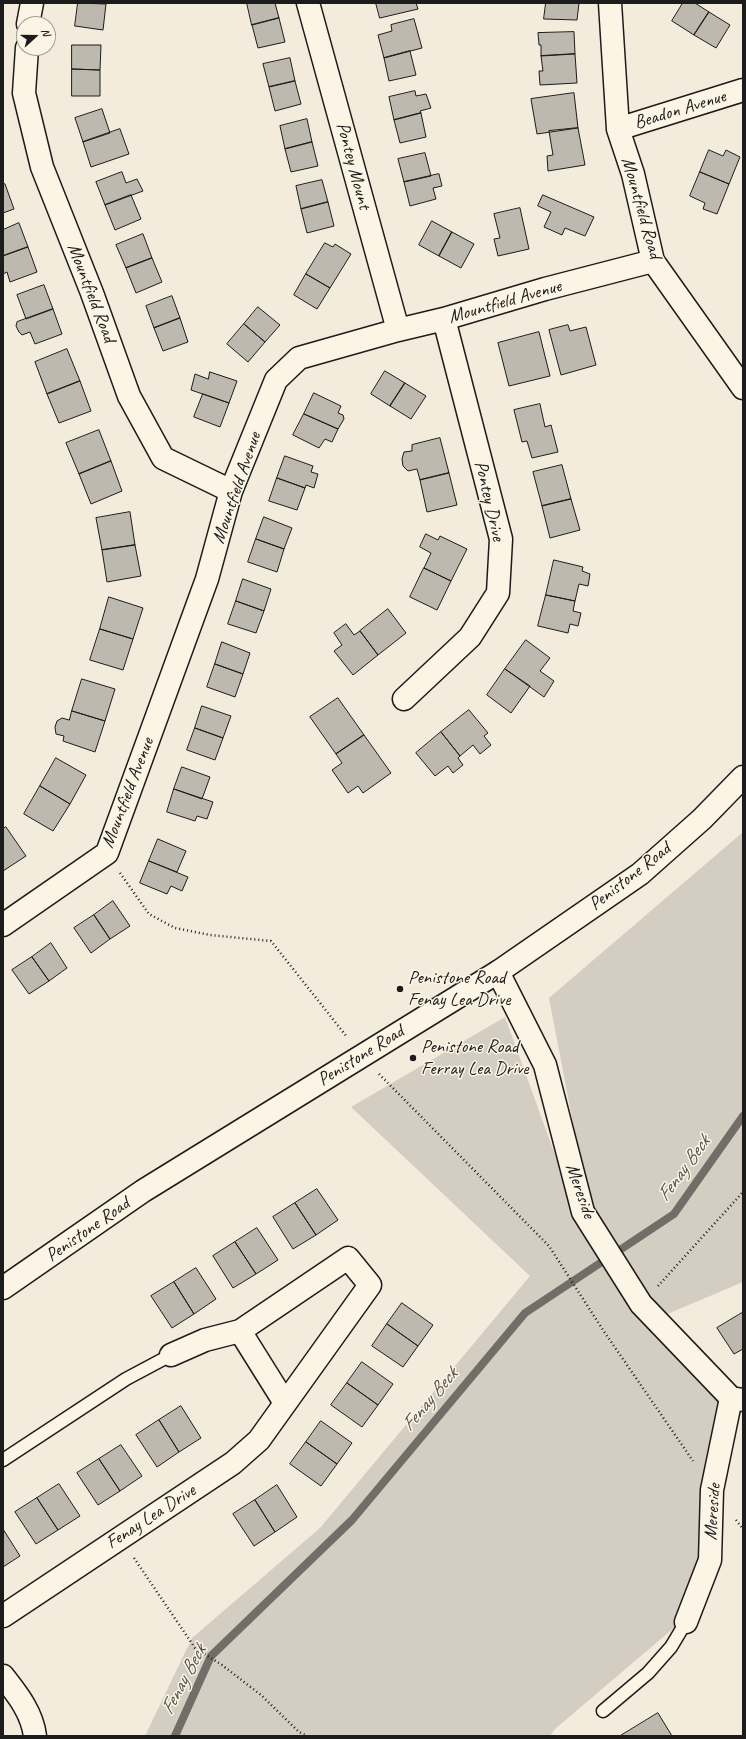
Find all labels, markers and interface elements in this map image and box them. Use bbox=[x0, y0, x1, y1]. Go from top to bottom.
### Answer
north arrow bbox=[16, 16, 56, 56]
text: N bbox=[39, 26, 54, 38]
street label: Beadon Avenue bbox=[631, 85, 729, 135]
street label: Pontey Mount bbox=[330, 120, 376, 212]
street label: Mountfield Road bbox=[616, 155, 666, 261]
street label: Mountfield Road bbox=[62, 240, 120, 346]
street label: Mountfield Avenue bbox=[446, 275, 564, 329]
street label: Mountfield Avenue bbox=[207, 429, 267, 547]
street label: Pontey Drive bbox=[469, 459, 509, 543]
street label: Mountfield Avenue bbox=[97, 735, 159, 851]
street label: Penistone Road bbox=[585, 838, 675, 916]
place label: Penistone Road Fenay Lea Drive bbox=[408, 967, 510, 1011]
marker: Penistone Road Fenay Lea Drive bbox=[395, 984, 405, 994]
street label: Penistone Road bbox=[314, 1021, 408, 1091]
place label: Penistone Road Ferray Lea Drive bbox=[421, 1036, 529, 1080]
marker: Penistone Road Ferray Lea Drive bbox=[408, 1053, 418, 1063]
water label: Fenay Beck bbox=[652, 1132, 716, 1206]
street label: Mereside bbox=[560, 1161, 600, 1221]
street label: Penistone Road bbox=[42, 1193, 134, 1267]
water label: Fenay Beck bbox=[397, 1363, 463, 1437]
street label: Fenay Lea Drive bbox=[102, 1480, 200, 1554]
street label: Mereside bbox=[700, 1483, 726, 1541]
water label: Fenay Beck bbox=[156, 1641, 212, 1719]

